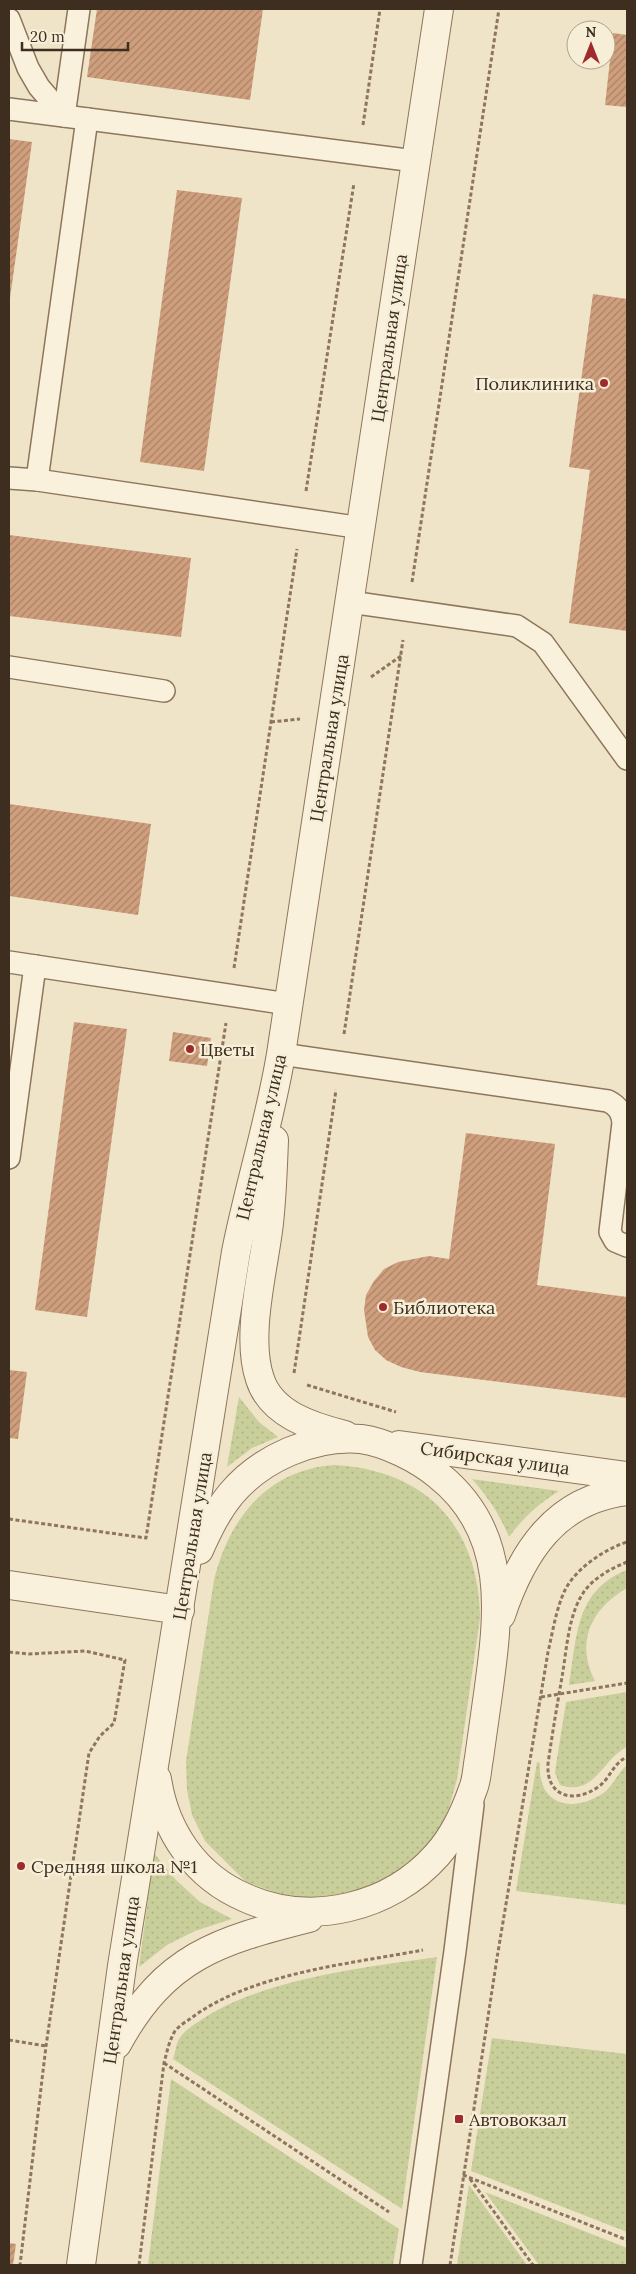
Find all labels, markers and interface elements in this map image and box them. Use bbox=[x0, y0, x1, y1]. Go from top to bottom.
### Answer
scale bar bbox=[22, 20, 129, 52]
north arrow bbox=[566, 20, 616, 70]
text: N bbox=[586, 23, 597, 41]
text: 20 m bbox=[30, 27, 65, 46]
street label: Центральная улица bbox=[366, 252, 412, 424]
place label: Поликлиника bbox=[475, 372, 594, 395]
marker: Поликлиника bbox=[598, 377, 610, 389]
street label: Центральная улица bbox=[304, 652, 354, 824]
place label: Цветы bbox=[200, 1038, 255, 1061]
marker: Цветы bbox=[184, 1043, 196, 1055]
street label: Центральная улица bbox=[231, 1052, 291, 1222]
place label: Библиотека bbox=[393, 1296, 495, 1319]
marker: Библиотека bbox=[377, 1301, 389, 1313]
street label: Сибирская улица bbox=[419, 1436, 571, 1480]
street label: Центральная улица bbox=[167, 1450, 217, 1622]
place label: Средняя школа №1 bbox=[31, 1855, 197, 1878]
marker: Средняя школа №1 bbox=[15, 1860, 27, 1872]
street label: Центральная улица bbox=[98, 1894, 144, 2066]
place label: Автовокзал bbox=[468, 2108, 567, 2131]
marker: Автовокзал bbox=[453, 2113, 465, 2125]

